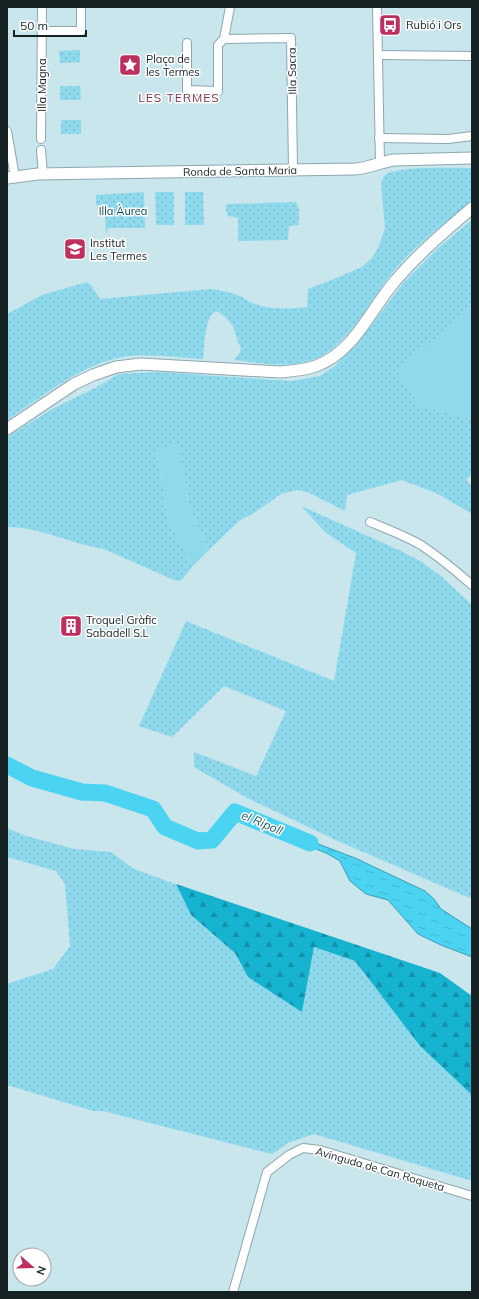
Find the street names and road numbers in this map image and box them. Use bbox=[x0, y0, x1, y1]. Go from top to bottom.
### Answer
street label: Illa Sacra bbox=[285, 47, 299, 95]
street label: Illa Magna bbox=[35, 58, 49, 112]
street label: Ronda de Santa Maria bbox=[183, 163, 297, 179]
street label: Avinguda de Can Roqueta bbox=[314, 1144, 446, 1194]

